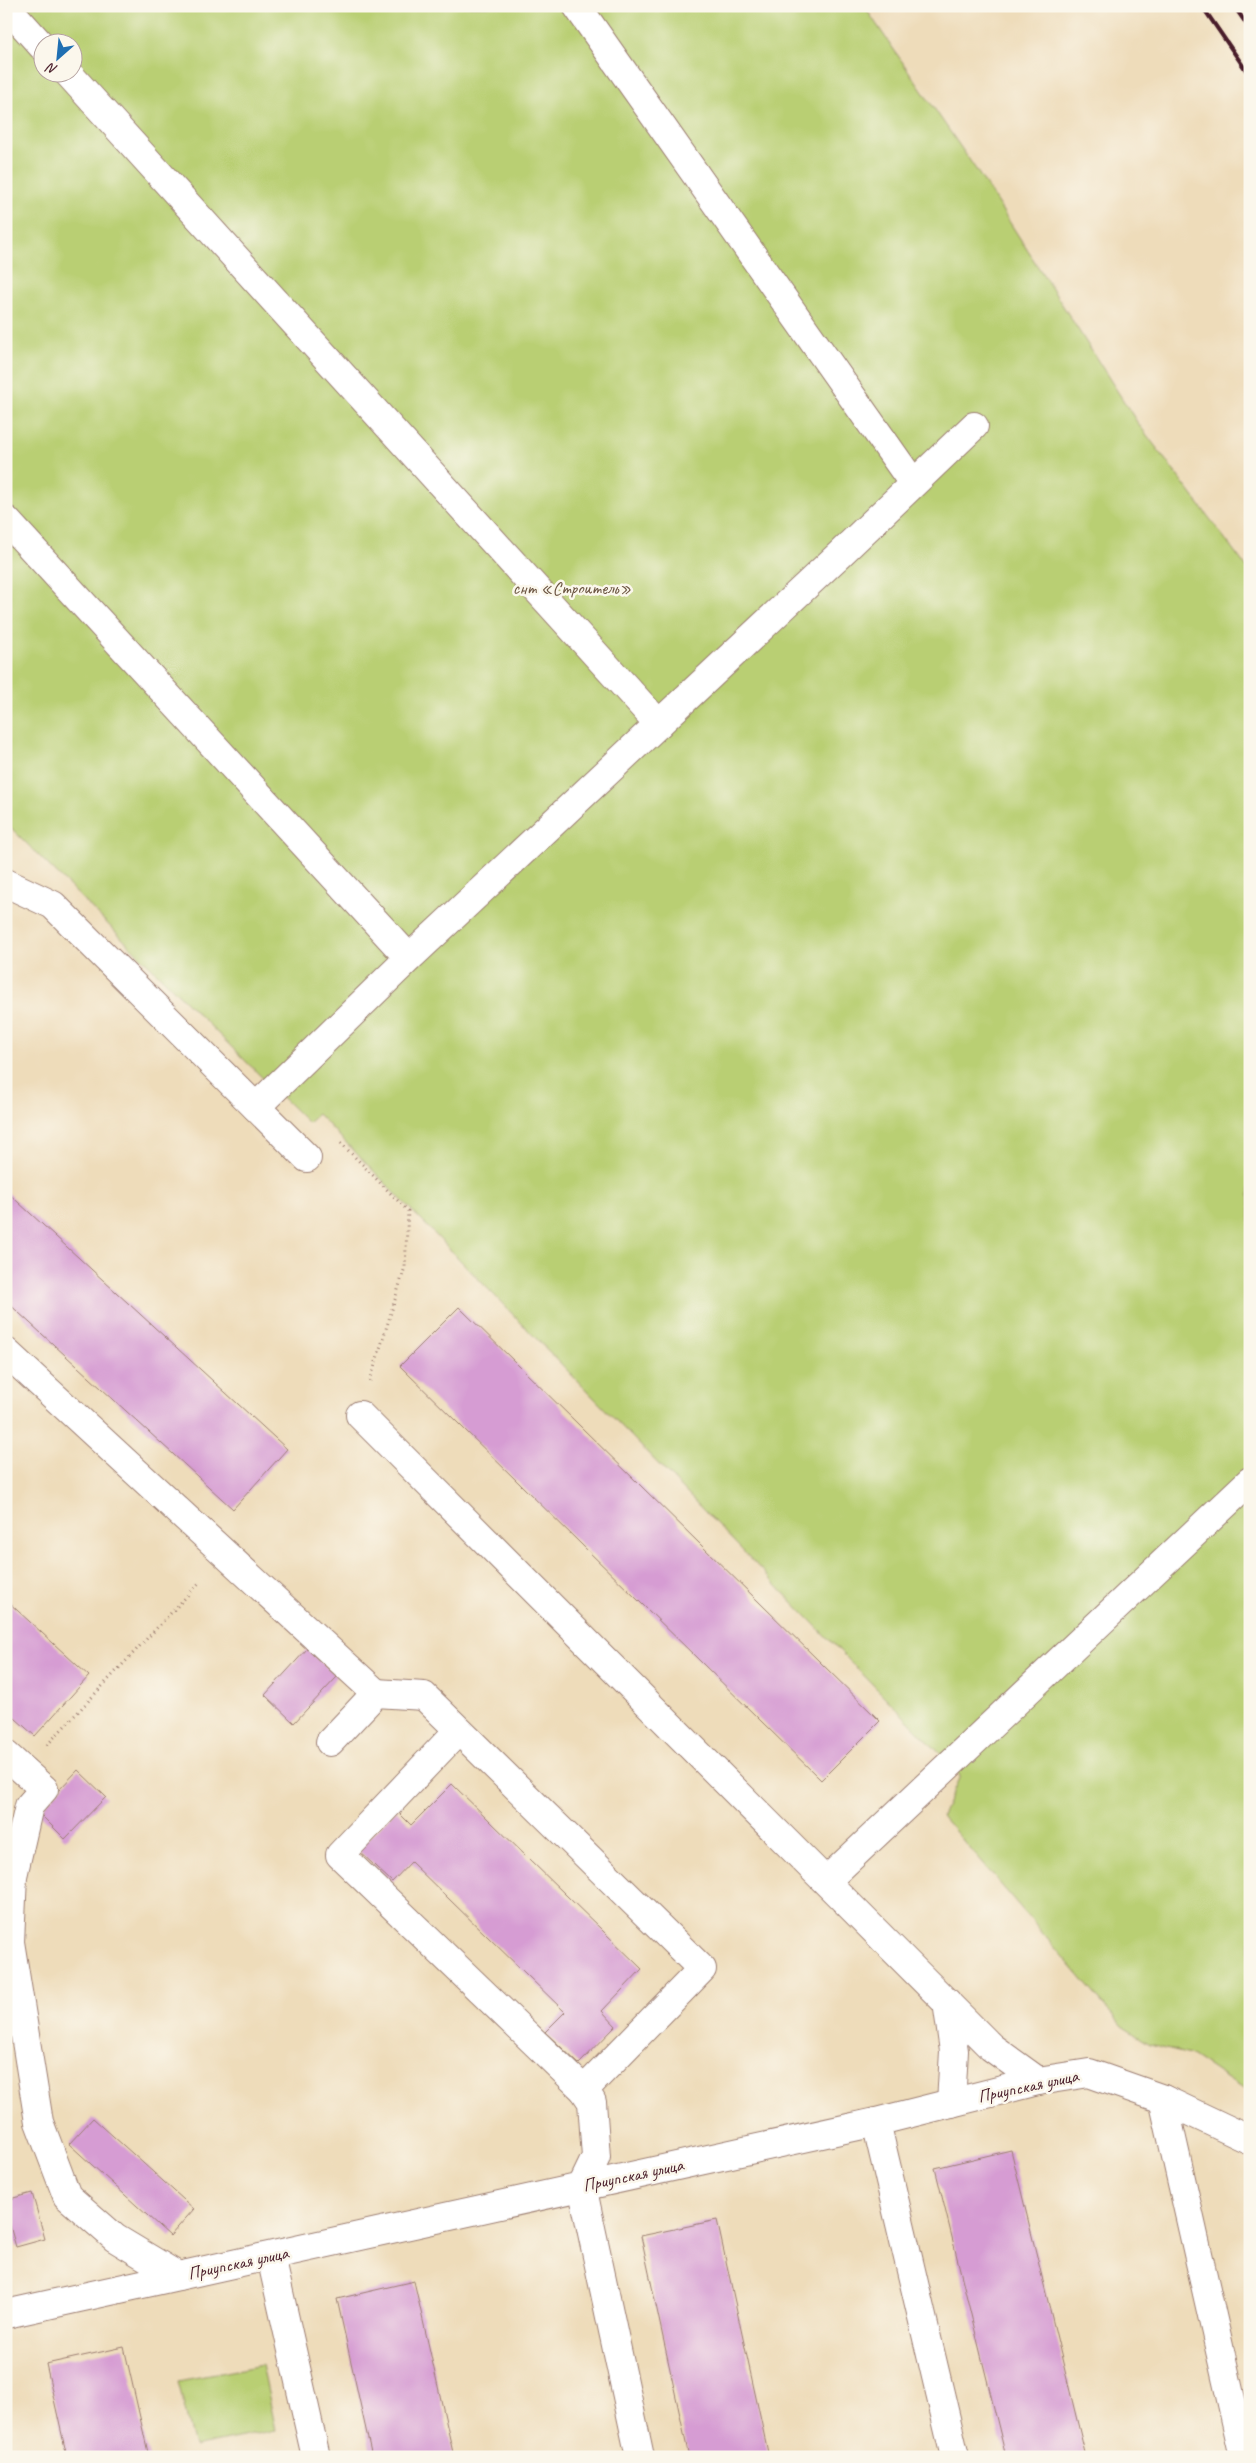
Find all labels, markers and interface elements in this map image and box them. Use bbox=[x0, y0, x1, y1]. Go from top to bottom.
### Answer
north arrow bbox=[32, 32, 82, 82]
text: N bbox=[43, 59, 60, 79]
park label: снт «Строитель» bbox=[513, 577, 631, 599]
street label: Приупская улица bbox=[976, 2064, 1081, 2107]
street label: Приупская улица bbox=[581, 2153, 686, 2196]
street label: Приупская улица bbox=[186, 2241, 291, 2284]

